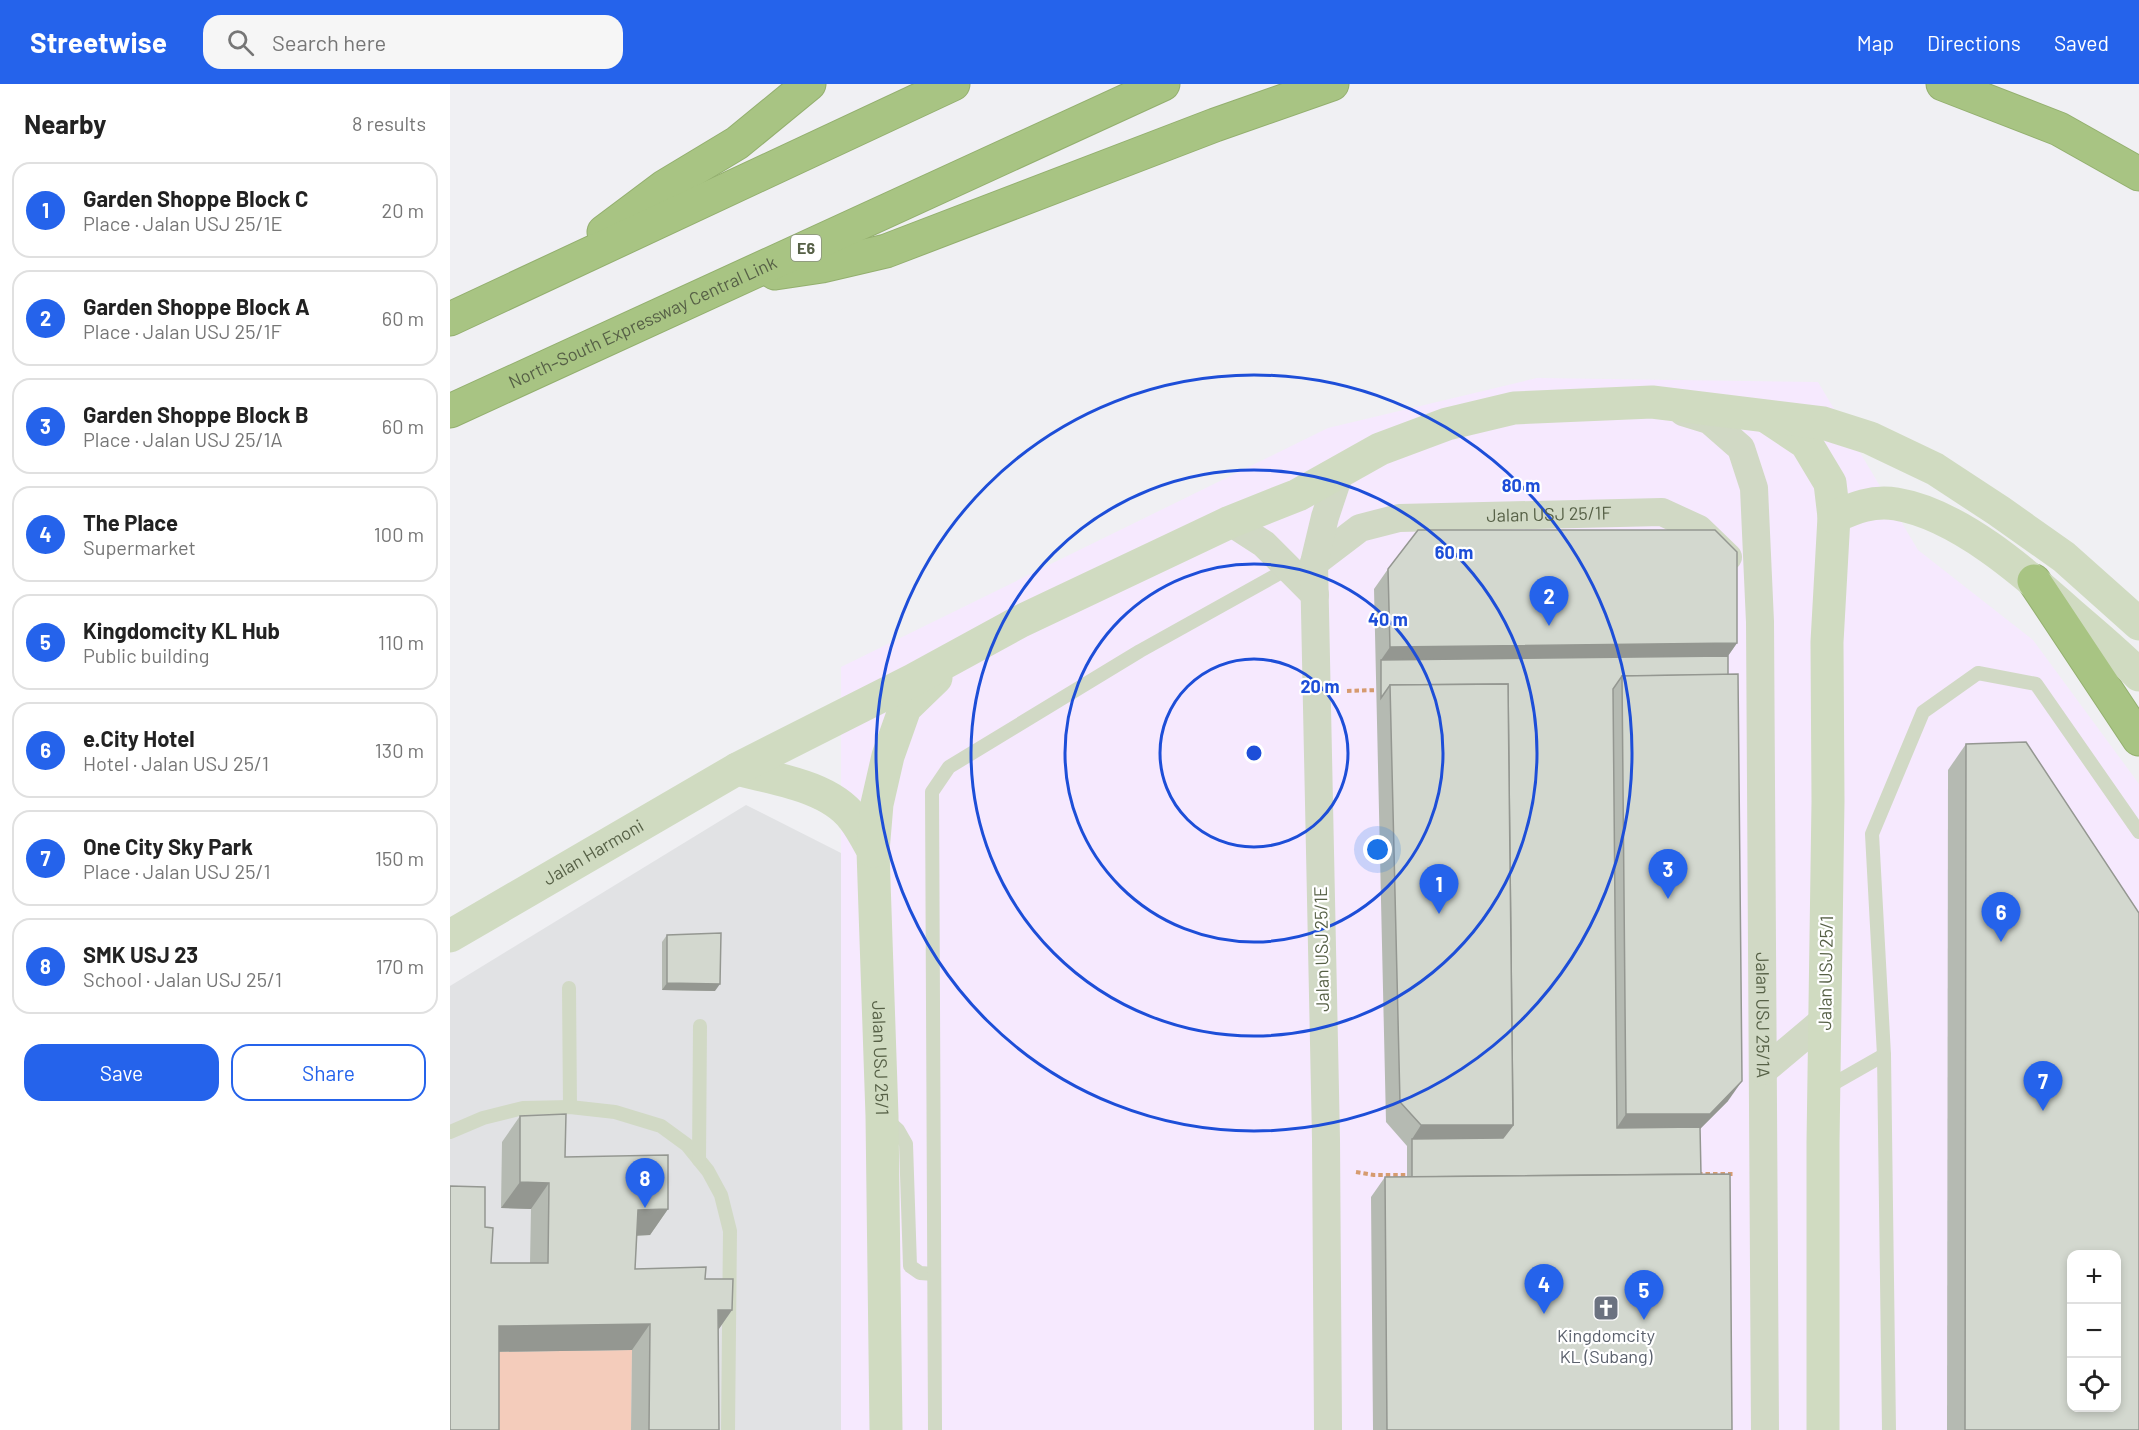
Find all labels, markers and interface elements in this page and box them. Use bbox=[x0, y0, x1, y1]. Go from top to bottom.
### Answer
search box bbox=[203, 15, 623, 69]
text: Streetwise bbox=[30, 25, 167, 59]
icon: search bbox=[224, 26, 257, 59]
text: Search here bbox=[272, 29, 386, 55]
text: Map bbox=[1857, 30, 1894, 55]
text: Directions bbox=[1927, 30, 2021, 55]
text: Saved bbox=[2054, 30, 2109, 55]
text: Nearby bbox=[24, 108, 106, 139]
text: 8 results bbox=[352, 111, 426, 135]
text: Garden Shoppe Block C bbox=[83, 185, 308, 211]
text: 1 bbox=[42, 198, 49, 222]
text: 20 m bbox=[381, 198, 424, 222]
text: Place · Jalan USJ 25/1E bbox=[83, 211, 283, 235]
road number: E6 bbox=[791, 235, 821, 261]
street label: North–South Expressway Central Link bbox=[505, 251, 780, 393]
text: Garden Shoppe Block A bbox=[83, 293, 310, 319]
text: 2 bbox=[40, 306, 51, 330]
text: 60 m bbox=[382, 306, 424, 330]
text: Place · Jalan USJ 25/1F bbox=[83, 319, 282, 343]
text: Garden Shoppe Block B bbox=[83, 401, 309, 427]
text: 3 bbox=[40, 414, 51, 438]
text: 60 m bbox=[382, 414, 424, 438]
text: Place · Jalan USJ 25/1A bbox=[83, 427, 283, 451]
text: 80 m bbox=[1502, 474, 1540, 496]
street label: Jalan USJ 25/1F bbox=[1486, 501, 1612, 526]
text: The Place bbox=[83, 509, 178, 535]
text: 4 bbox=[39, 522, 52, 546]
text: 100 m bbox=[374, 522, 424, 546]
text: Supermarket bbox=[83, 535, 196, 559]
text: 60 m bbox=[1435, 541, 1473, 563]
pin: 2 bbox=[1530, 576, 1568, 626]
text: 40 m bbox=[1368, 608, 1408, 630]
text: Kingdomcity KL Hub bbox=[83, 617, 280, 643]
text: 5 bbox=[40, 630, 51, 654]
text: 110 m bbox=[378, 630, 424, 654]
text: Public building bbox=[83, 643, 209, 667]
text: 20 m bbox=[1301, 675, 1339, 697]
text: e.City Hotel bbox=[83, 725, 195, 751]
text: 6 bbox=[40, 738, 51, 762]
text: 130 m bbox=[375, 738, 424, 762]
centre of rings bbox=[1244, 743, 1264, 763]
text: Hotel · Jalan USJ 25/1 bbox=[83, 751, 269, 775]
street label: Jalan Harmoni bbox=[539, 814, 647, 889]
text: One City Sky Park bbox=[83, 833, 253, 859]
your location bbox=[1363, 835, 1392, 864]
text: 7 bbox=[41, 846, 50, 870]
text: 150 m bbox=[375, 846, 424, 870]
pin: 3 bbox=[1648, 850, 1688, 899]
text: Place · Jalan USJ 25/1 bbox=[83, 859, 271, 883]
pin: 1 bbox=[1420, 864, 1458, 914]
street label: Jalan USJ 25/1E bbox=[1309, 886, 1333, 1012]
pin: 6 bbox=[1982, 892, 2020, 942]
street label: Jalan USJ 25/1 bbox=[1813, 915, 1837, 1031]
text: SMK USJ 23 bbox=[83, 941, 198, 967]
street label: Jalan USJ 25/1A bbox=[1752, 952, 1775, 1078]
text: 8 bbox=[40, 954, 51, 978]
text: 170 m bbox=[376, 954, 424, 978]
text: School · Jalan USJ 25/1 bbox=[83, 967, 282, 991]
street label: Jalan USJ 25/1 bbox=[868, 1000, 894, 1116]
button: Save bbox=[24, 1044, 219, 1101]
button: Share bbox=[231, 1044, 426, 1101]
pin: 7 bbox=[2024, 1062, 2062, 1111]
pin: 8 bbox=[626, 1158, 664, 1208]
map controls bbox=[2067, 1250, 2121, 1412]
button: + bbox=[2067, 1250, 2121, 1304]
pin: 4 bbox=[1524, 1264, 1564, 1314]
pin: 5 bbox=[1624, 1270, 1664, 1320]
church icon: Kingdomcity KL (Subang) bbox=[1591, 1293, 1621, 1323]
button: − bbox=[2067, 1304, 2121, 1358]
place label: Kingdomcity KL (Subang) bbox=[1557, 1324, 1655, 1367]
button: locate bbox=[2067, 1358, 2121, 1412]

